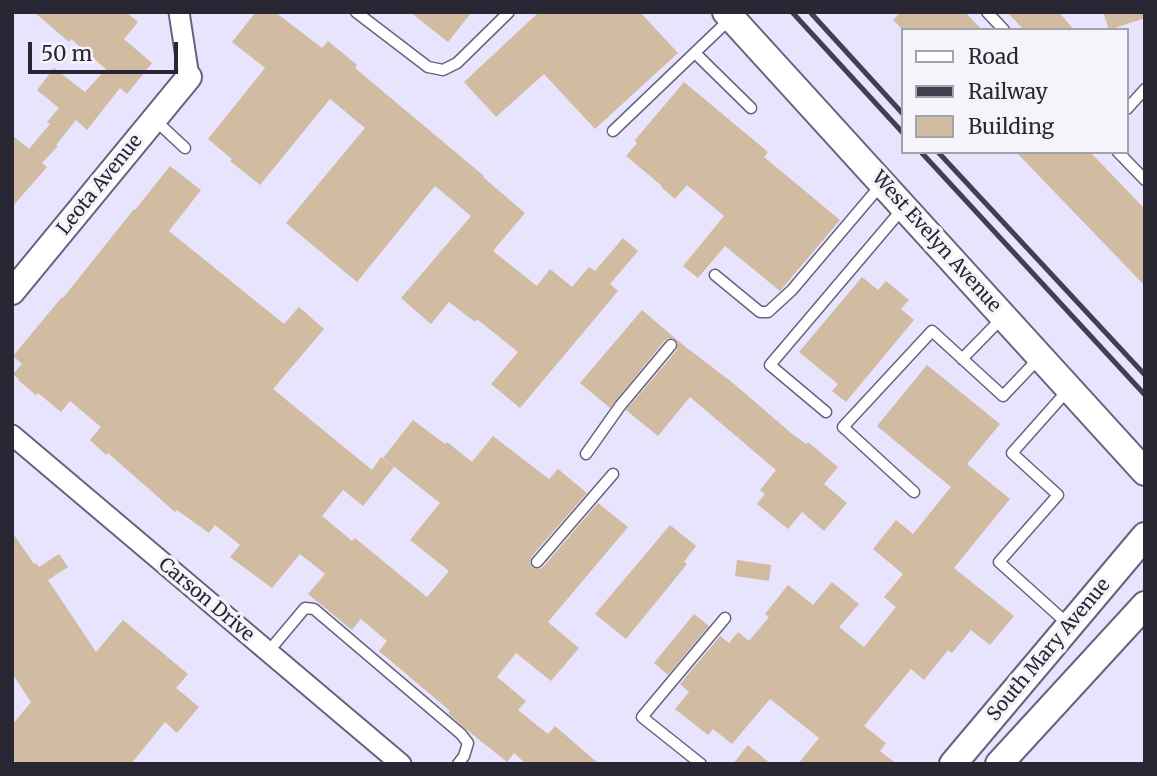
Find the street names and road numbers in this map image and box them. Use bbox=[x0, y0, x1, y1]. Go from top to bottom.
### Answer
street label: Leota Avenue bbox=[53, 130, 147, 240]
street label: West Evelyn Avenue bbox=[867, 167, 1005, 317]
street label: Carson Drive bbox=[154, 553, 258, 647]
street label: South Mary Avenue bbox=[983, 574, 1115, 726]

